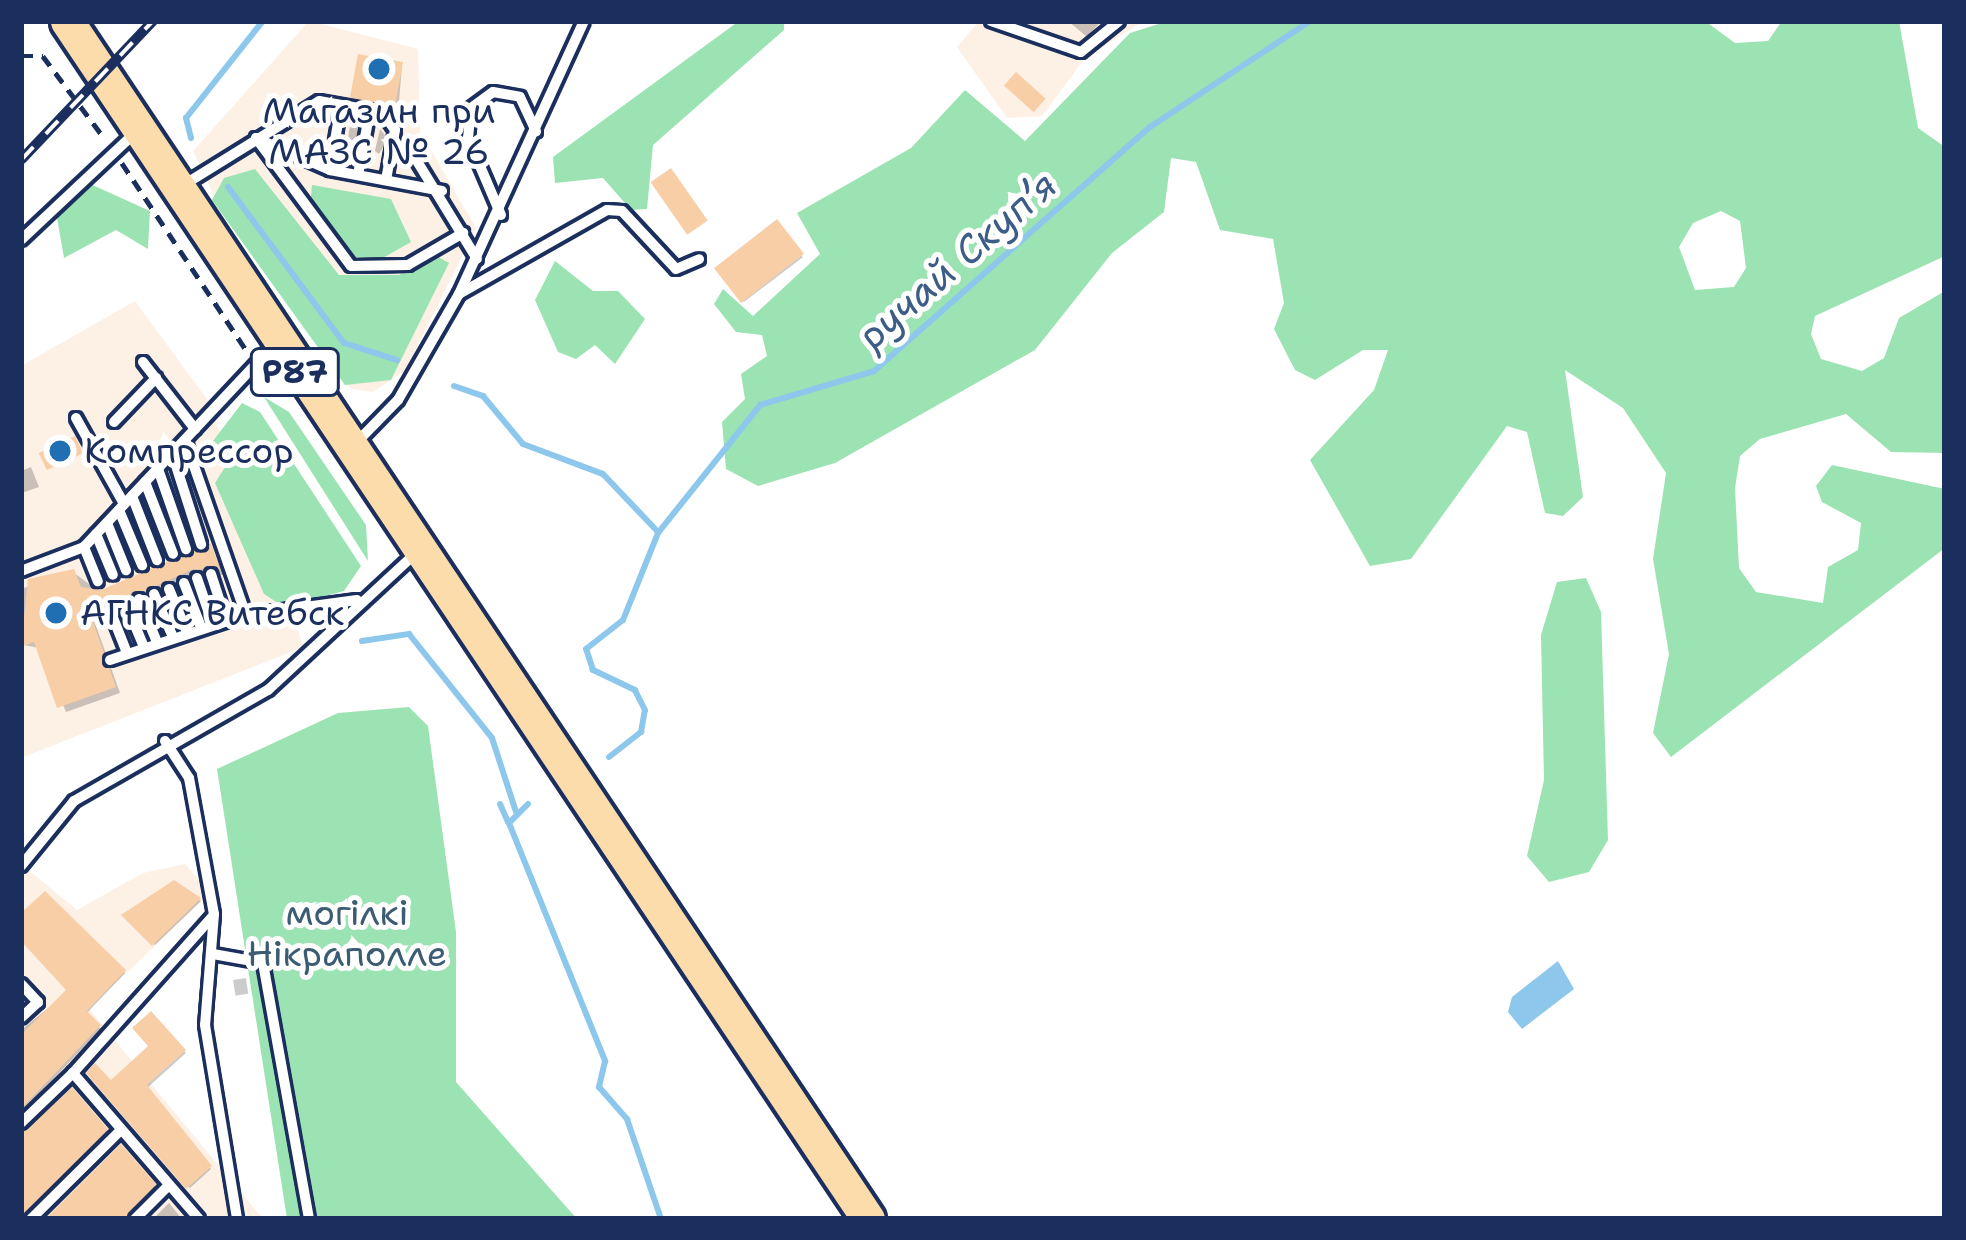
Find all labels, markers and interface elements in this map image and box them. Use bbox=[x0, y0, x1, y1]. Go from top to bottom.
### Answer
marker: Магазин при МАЗС № 26 bbox=[366, 56, 392, 82]
place label: Магазин при МАЗС № 26 bbox=[263, 88, 495, 173]
water label: ручай Скупʼя bbox=[848, 161, 1066, 359]
road number: Р87 bbox=[247, 345, 343, 399]
place label: Компрессор bbox=[84, 429, 294, 473]
marker: Компрессор bbox=[47, 438, 73, 464]
place label: АГНКС Витебск bbox=[80, 591, 344, 635]
marker: АГНКС Витебск bbox=[43, 600, 69, 626]
park label: могілкі Нікраполле bbox=[247, 890, 447, 975]

